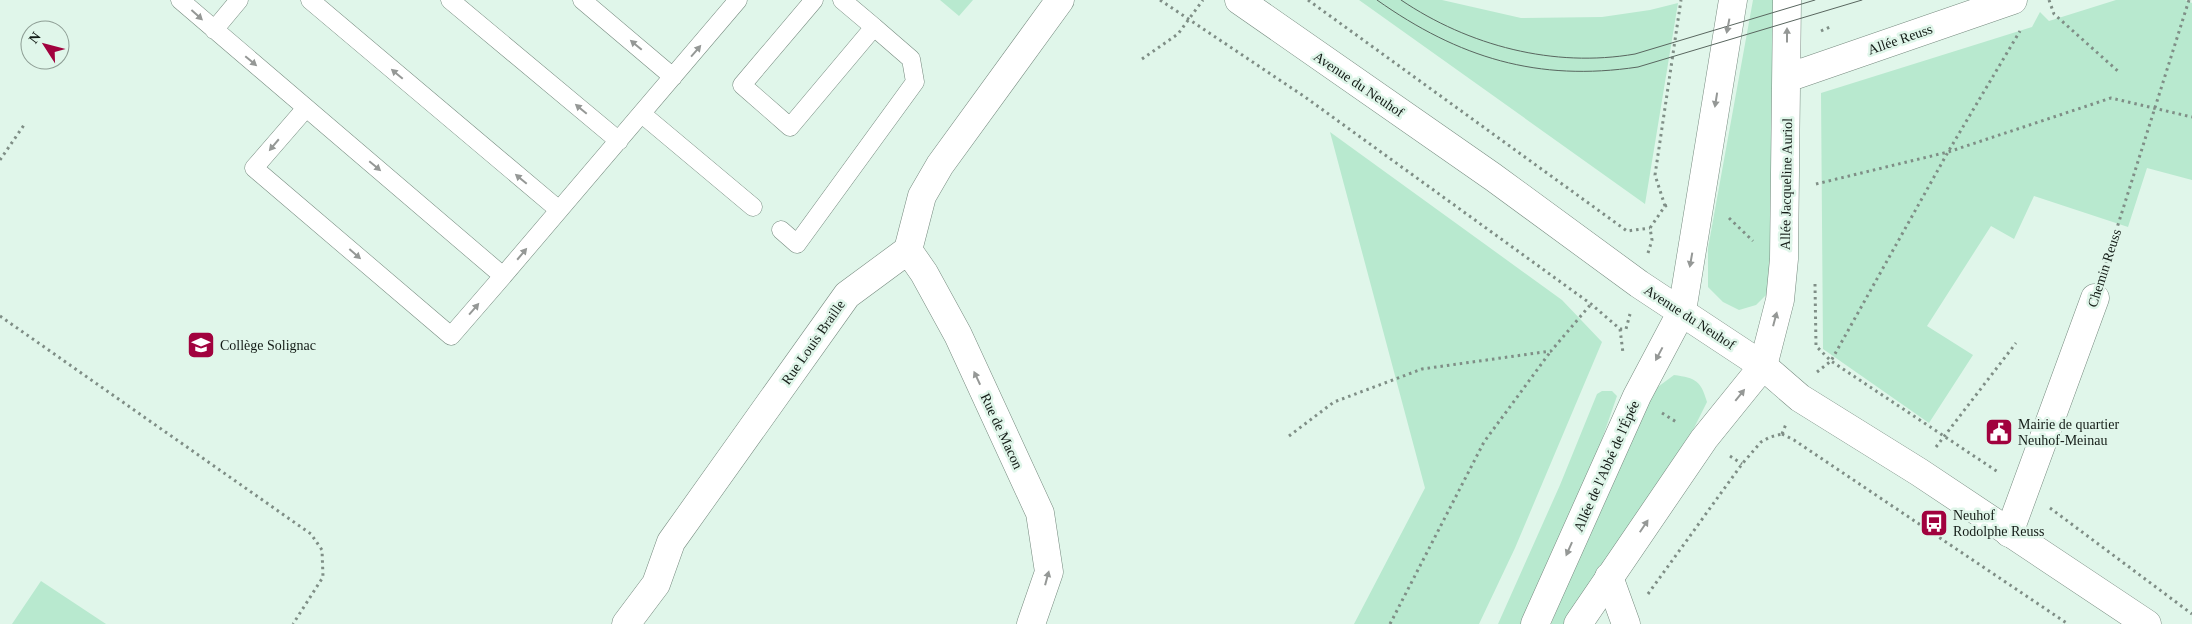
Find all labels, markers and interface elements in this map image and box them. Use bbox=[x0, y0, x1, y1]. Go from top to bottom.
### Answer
one-way arrow bbox=[190, 9, 202, 21]
one-way arrow bbox=[1724, 18, 1732, 33]
north arrow bbox=[20, 20, 70, 70]
street label: Allée Reuss bbox=[1866, 21, 1934, 58]
one-way arrow bbox=[1782, 26, 1790, 42]
text: N bbox=[26, 29, 44, 46]
one-way arrow bbox=[630, 40, 643, 51]
one-way arrow bbox=[690, 45, 702, 57]
street label: Avenue du Neuhof bbox=[1311, 49, 1407, 120]
one-way arrow bbox=[244, 56, 257, 67]
one-way arrow bbox=[391, 68, 404, 79]
one-way arrow bbox=[1712, 92, 1720, 108]
one-way arrow bbox=[575, 104, 588, 115]
street label: Allée Jacqueline Auriol bbox=[1778, 118, 1795, 250]
one-way arrow bbox=[269, 139, 280, 151]
one-way arrow bbox=[368, 161, 381, 172]
one-way arrow bbox=[515, 173, 528, 184]
street label: Chemin Reuss bbox=[2085, 227, 2124, 309]
one-way arrow bbox=[516, 247, 527, 260]
one-way arrow bbox=[348, 248, 360, 260]
one-way arrow bbox=[1686, 253, 1694, 269]
street label: Avenue du Neuhof bbox=[1641, 282, 1738, 353]
street label: Rue Louis Braille bbox=[779, 297, 848, 387]
one-way arrow bbox=[468, 303, 479, 315]
one-way arrow bbox=[1771, 311, 1779, 326]
school or university icon: Collège Solignac bbox=[186, 330, 216, 360]
place label: Collège Solignac bbox=[220, 338, 316, 353]
one-way arrow bbox=[1655, 347, 1663, 362]
one-way arrow bbox=[973, 371, 981, 385]
one-way arrow bbox=[1735, 389, 1746, 402]
street label: Rue de Macon bbox=[977, 391, 1026, 471]
street label: Allée de l'Abbé de l'Épée bbox=[1570, 398, 1642, 534]
public building icon: Mairie de quartier Neuhof-Meinau bbox=[1984, 417, 2014, 447]
place label: Mairie de quartier Neuhof-Meinau bbox=[2018, 417, 2119, 448]
bus stop icon: Neuhof Rodolphe Reuss bbox=[1919, 508, 1949, 538]
place label: Neuhof Rodolphe Reuss bbox=[1953, 508, 2044, 539]
one-way arrow bbox=[1639, 519, 1649, 533]
one-way arrow bbox=[1564, 542, 1572, 556]
one-way arrow bbox=[1043, 570, 1051, 585]

